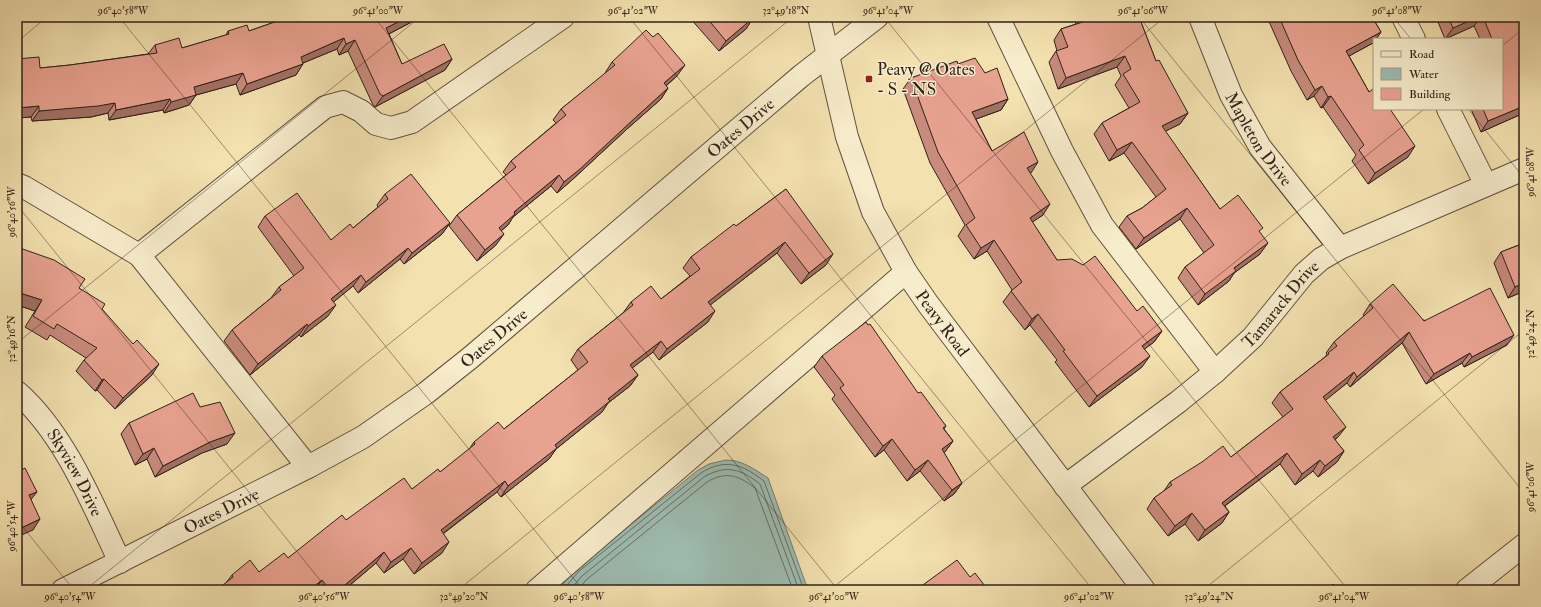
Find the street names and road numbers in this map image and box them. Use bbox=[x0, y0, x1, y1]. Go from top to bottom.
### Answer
street label: Mapleton Drive bbox=[1220, 88, 1297, 190]
street label: Oates Drive bbox=[703, 94, 779, 163]
street label: Tamarack Drive bbox=[1238, 256, 1323, 353]
street label: Peavy Road bbox=[911, 286, 974, 361]
street label: Oates Drive bbox=[456, 304, 532, 373]
street label: Skyview Drive bbox=[42, 425, 107, 520]
street label: Oates Drive bbox=[180, 483, 263, 539]

